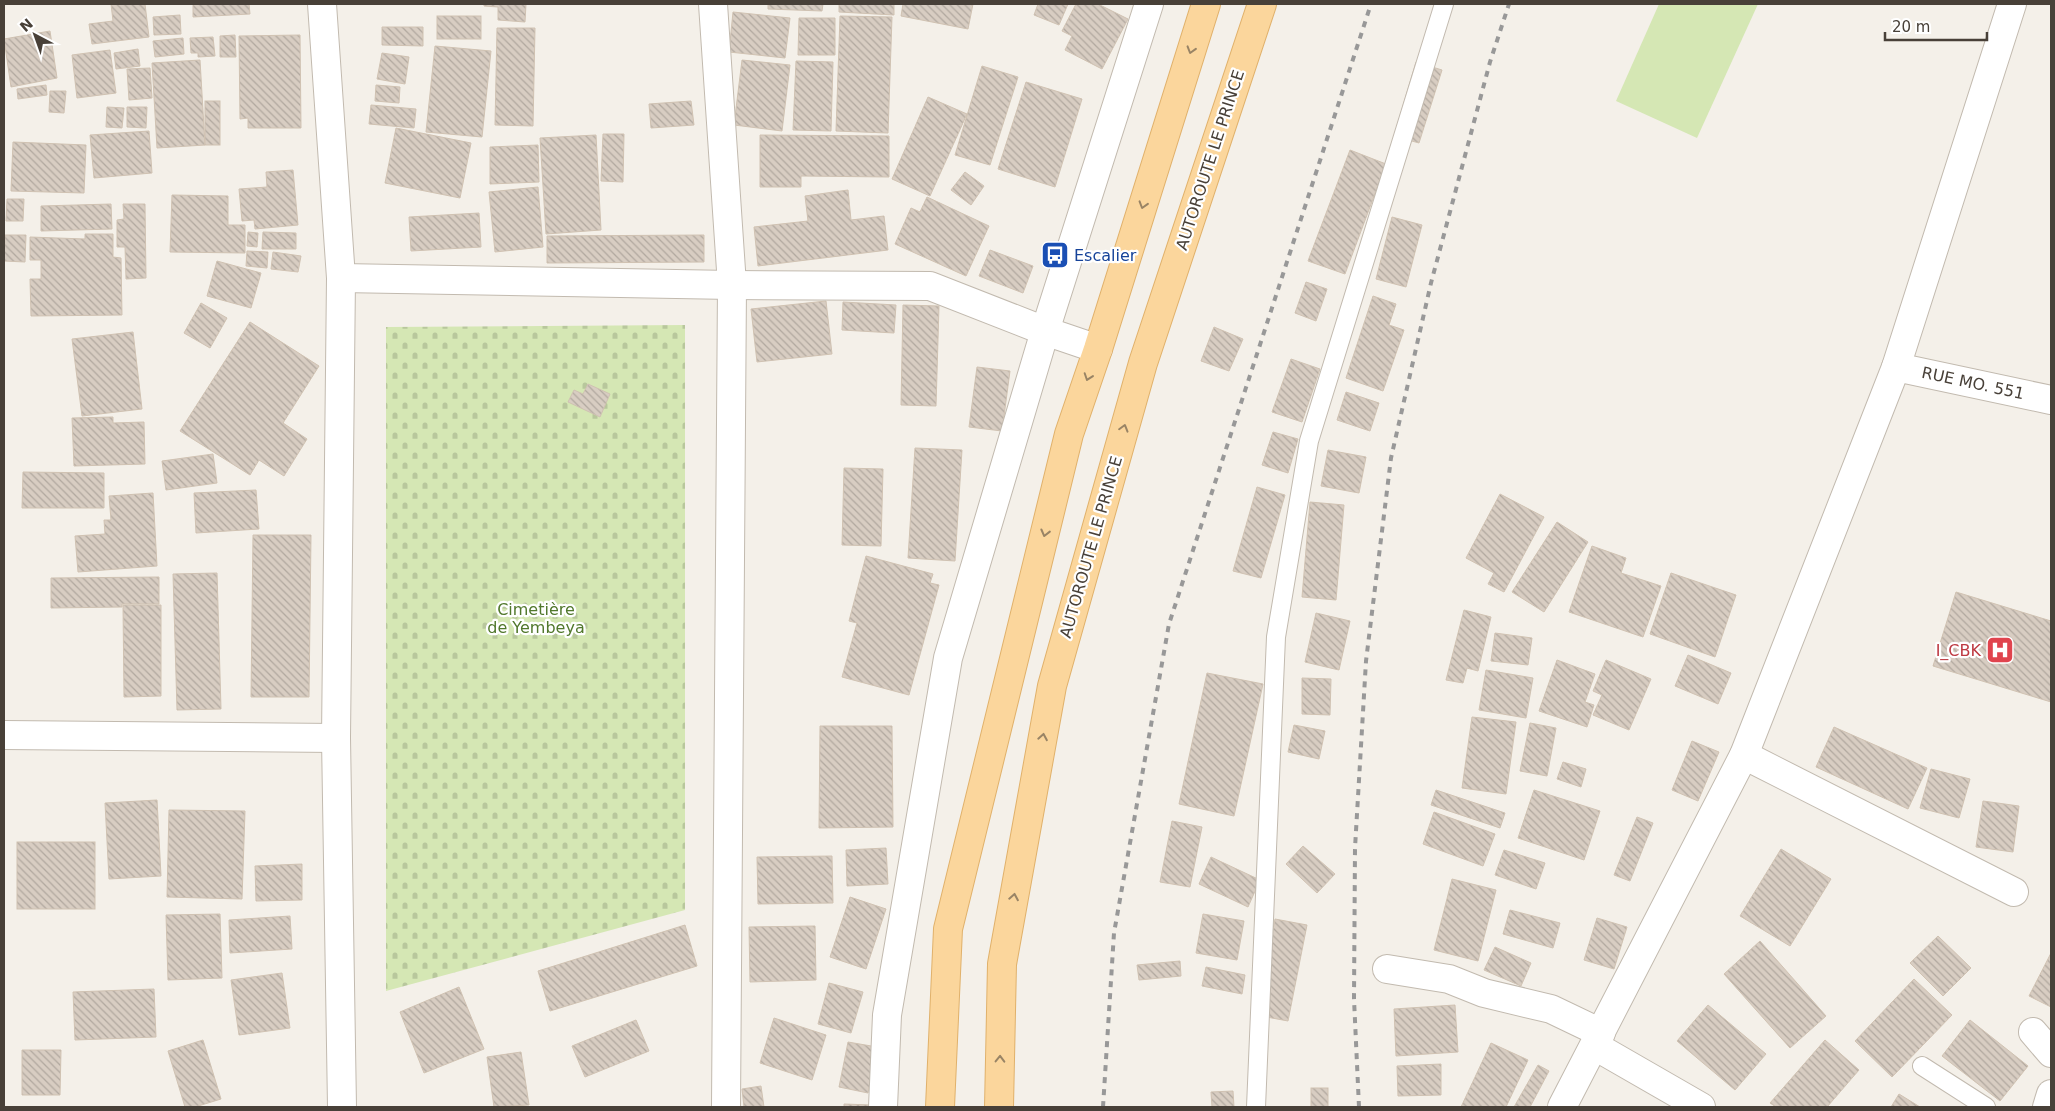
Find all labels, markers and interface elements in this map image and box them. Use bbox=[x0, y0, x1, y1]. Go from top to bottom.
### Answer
north arrow bbox=[10, 10, 60, 60]
scale bar bbox=[1885, 10, 1988, 42]
text: N bbox=[17, 15, 36, 35]
text: 20 m bbox=[1892, 18, 1930, 36]
one-way arrow bbox=[1187, 46, 1197, 54]
street label: AUTOROUTE LE PRINCE bbox=[1172, 68, 1248, 252]
one-way arrow bbox=[1138, 201, 1148, 209]
bus stop icon: Escalier bbox=[1040, 240, 1070, 270]
place label: Escalier bbox=[1074, 246, 1137, 265]
street label: RUE MO. 551 bbox=[1920, 363, 2026, 403]
one-way arrow bbox=[1084, 372, 1094, 381]
one-way arrow bbox=[1119, 424, 1129, 433]
street label: AUTOROUTE LE PRINCE bbox=[1056, 454, 1126, 640]
one-way arrow bbox=[1040, 529, 1051, 538]
park label: Cimetière de Yembeya bbox=[487, 600, 585, 637]
hospital icon: I_CBK bbox=[1985, 635, 2015, 665]
place label: I_CBK bbox=[1936, 641, 1982, 661]
one-way arrow bbox=[1037, 733, 1047, 742]
one-way arrow bbox=[1009, 893, 1019, 901]
one-way arrow bbox=[995, 1054, 1005, 1062]

